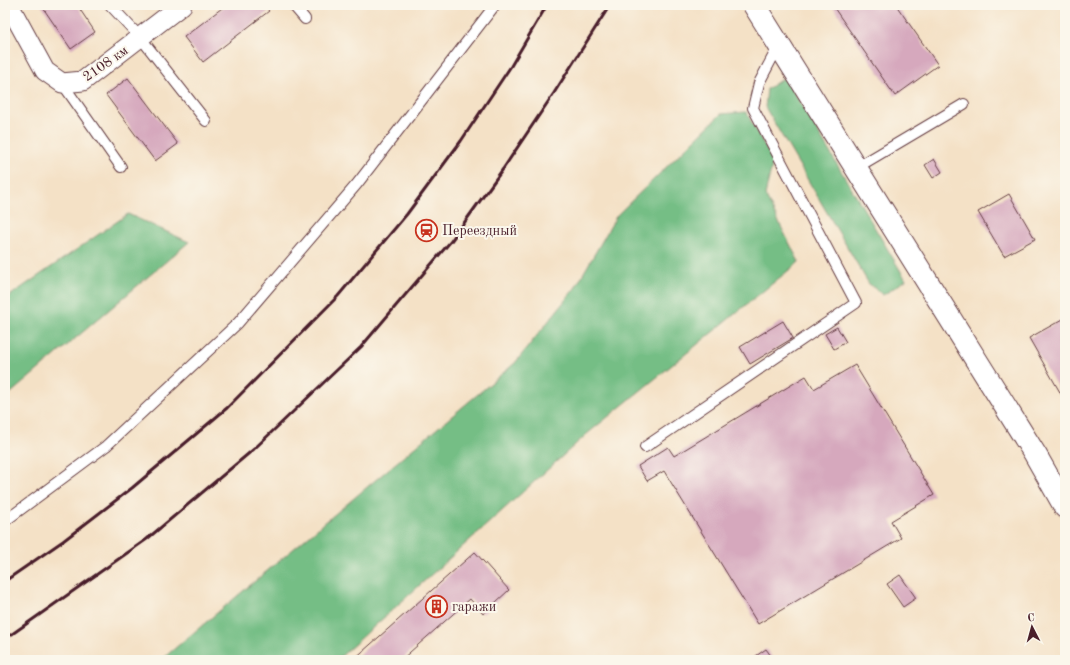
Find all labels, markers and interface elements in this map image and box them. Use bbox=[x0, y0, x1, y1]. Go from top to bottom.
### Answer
street label: 2108 км bbox=[80, 43, 131, 84]
station icon: Переездный bbox=[413, 217, 439, 243]
place label: Переездный bbox=[442, 224, 517, 238]
building icon: гаражи bbox=[424, 593, 450, 619]
place label: гаражи bbox=[452, 600, 496, 614]
north arrow bbox=[1012, 607, 1052, 647]
text: С bbox=[1027, 613, 1035, 624]

